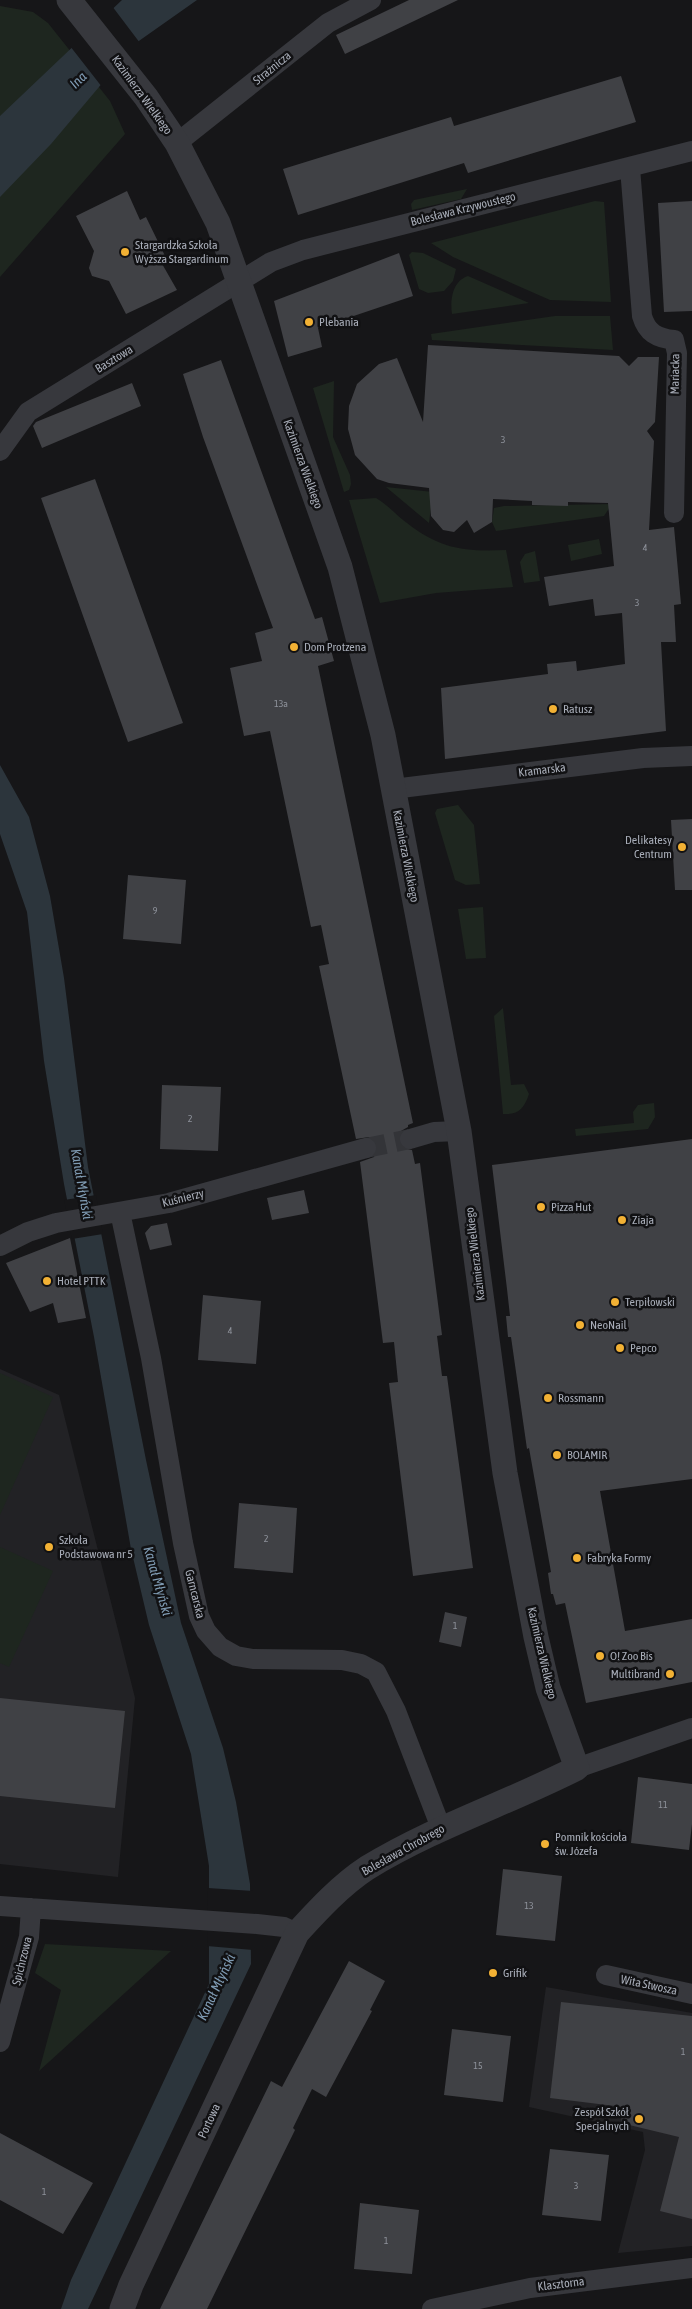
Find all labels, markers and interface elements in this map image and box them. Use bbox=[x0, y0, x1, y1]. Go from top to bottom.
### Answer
street label: Strażnicza bbox=[250, 49, 294, 87]
street label: Kazimierza Wielkiego bbox=[109, 53, 176, 137]
water label: Ina bbox=[66, 68, 90, 92]
street label: Bolesława Krzywoustego bbox=[409, 189, 517, 229]
place label: Stargardzka Szkoła Wyższa Stargardinum bbox=[135, 238, 229, 266]
marker: Stargardzka Szkoła Wyższa Stargardinum bbox=[119, 246, 131, 258]
place label: Plebania bbox=[319, 315, 359, 329]
marker: Plebania bbox=[303, 316, 315, 328]
street label: Basztowa bbox=[93, 342, 135, 376]
street label: Mariacka bbox=[668, 353, 682, 395]
street label: Kazimierza Wielkiego bbox=[280, 417, 326, 511]
house number: 3 bbox=[501, 434, 506, 445]
house number: 4 bbox=[643, 542, 648, 553]
house number: 3 bbox=[635, 597, 640, 608]
place label: Dom Protzena bbox=[304, 640, 366, 654]
marker: Dom Protzena bbox=[288, 641, 300, 653]
house number: 13a bbox=[274, 698, 288, 709]
place label: Ratusz bbox=[563, 702, 593, 716]
marker: Ratusz bbox=[547, 703, 559, 715]
street label: Kramarska bbox=[518, 760, 566, 780]
street label: Kazimierza Wielkiego bbox=[390, 809, 422, 904]
place label: Delikatesy Centrum bbox=[625, 833, 672, 861]
marker: Delikatesy Centrum bbox=[676, 841, 688, 853]
house number: 9 bbox=[153, 905, 158, 916]
house number: 2 bbox=[188, 1113, 193, 1124]
water label: Kanał Młyński bbox=[68, 1147, 96, 1221]
street label: Kuśnierzy bbox=[161, 1186, 205, 1210]
place label: Pizza Hut bbox=[551, 1200, 592, 1214]
marker: Pizza Hut bbox=[535, 1201, 547, 1213]
street label: Kazimierza Wielkiego bbox=[462, 1206, 488, 1302]
place label: Ziaja bbox=[632, 1213, 654, 1227]
marker: Ziaja bbox=[616, 1214, 628, 1226]
place label: Hotel PTTK bbox=[57, 1274, 106, 1288]
marker: Hotel PTTK bbox=[41, 1275, 53, 1287]
place label: Terpiłowski bbox=[625, 1295, 675, 1309]
marker: Terpiłowski bbox=[609, 1296, 621, 1308]
place label: NeoNail bbox=[590, 1318, 628, 1332]
marker: NeoNail bbox=[574, 1319, 586, 1331]
house number: 4 bbox=[228, 1325, 233, 1336]
place label: Pepco bbox=[630, 1341, 657, 1355]
marker: Pepco bbox=[614, 1342, 626, 1354]
place label: Rossmann bbox=[558, 1391, 604, 1405]
marker: Rossmann bbox=[542, 1392, 554, 1404]
place label: BOLAMIR bbox=[567, 1448, 607, 1462]
marker: BOLAMIR bbox=[551, 1449, 563, 1461]
place label: Szkoła Podstawowa nr 5 bbox=[59, 1533, 133, 1561]
house number: 2 bbox=[264, 1533, 269, 1544]
marker: Szkoła Podstawowa nr 5 bbox=[43, 1541, 55, 1553]
water label: Kanał Młyński bbox=[140, 1544, 176, 1618]
place label: Fabryka Formy bbox=[587, 1551, 651, 1565]
marker: Fabryka Formy bbox=[571, 1552, 583, 1564]
street label: Garncarska bbox=[182, 1568, 208, 1620]
street label: Kazimierza Wielkiego bbox=[525, 1606, 559, 1701]
house number: 1 bbox=[453, 1620, 458, 1631]
place label: O! Zoo Bis bbox=[610, 1649, 653, 1663]
marker: O! Zoo Bis bbox=[594, 1650, 606, 1662]
place label: Multibrand bbox=[611, 1667, 660, 1681]
marker: Multibrand bbox=[664, 1668, 676, 1680]
house number: 11 bbox=[658, 1799, 668, 1810]
street label: Bolesława Chrobrego bbox=[359, 1821, 447, 1879]
place label: Pomnik kościoła św. Józefa bbox=[555, 1830, 627, 1858]
marker: Pomnik kościoła św. Józefa bbox=[539, 1838, 551, 1850]
house number: 13 bbox=[524, 1900, 534, 1911]
street label: Spichrzowa bbox=[9, 1935, 35, 1987]
water label: Kanał Młyński bbox=[194, 1951, 238, 2023]
place label: Grifik bbox=[503, 1966, 528, 1980]
marker: Grifik bbox=[487, 1967, 499, 1979]
street label: Wita Stwosza bbox=[619, 1972, 679, 1998]
house number: 1 bbox=[681, 2046, 686, 2057]
house number: 15 bbox=[473, 2060, 483, 2071]
street label: Portowa bbox=[195, 2102, 223, 2140]
place label: Zespół Szkół Specjalnych bbox=[575, 2105, 630, 2133]
marker: Zespół Szkół Specjalnych bbox=[633, 2113, 645, 2125]
house number: 3 bbox=[574, 2180, 579, 2191]
house number: 1 bbox=[42, 2186, 47, 2197]
house number: 1 bbox=[384, 2235, 389, 2246]
street label: Klasztorna bbox=[537, 2274, 585, 2294]

